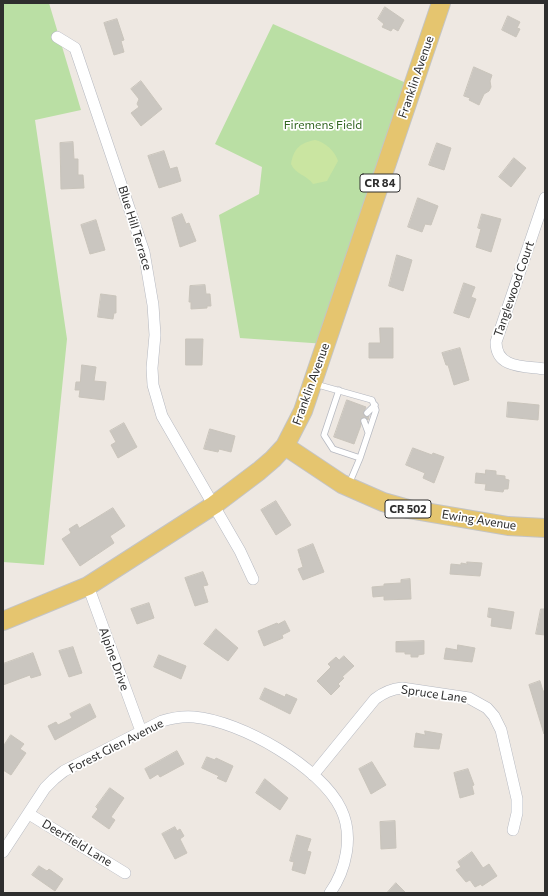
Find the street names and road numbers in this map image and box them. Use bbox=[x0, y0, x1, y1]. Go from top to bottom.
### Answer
street label: Franklin Avenue bbox=[395, 34, 437, 120]
road number: CR 84 bbox=[360, 174, 400, 192]
street label: Blue Hill Terrace bbox=[115, 184, 155, 272]
street label: Tanglewood Court bbox=[491, 239, 537, 339]
street label: Franklin Avenue bbox=[289, 341, 333, 427]
road number: CR 502 bbox=[385, 500, 431, 518]
street label: Ewing Avenue bbox=[441, 507, 517, 533]
street label: Alpine Drive bbox=[96, 626, 132, 692]
street label: Spruce Lane bbox=[400, 682, 468, 706]
street label: Forest Glen Avenue bbox=[66, 716, 166, 776]
street label: Deerfield Lane bbox=[39, 816, 115, 870]

